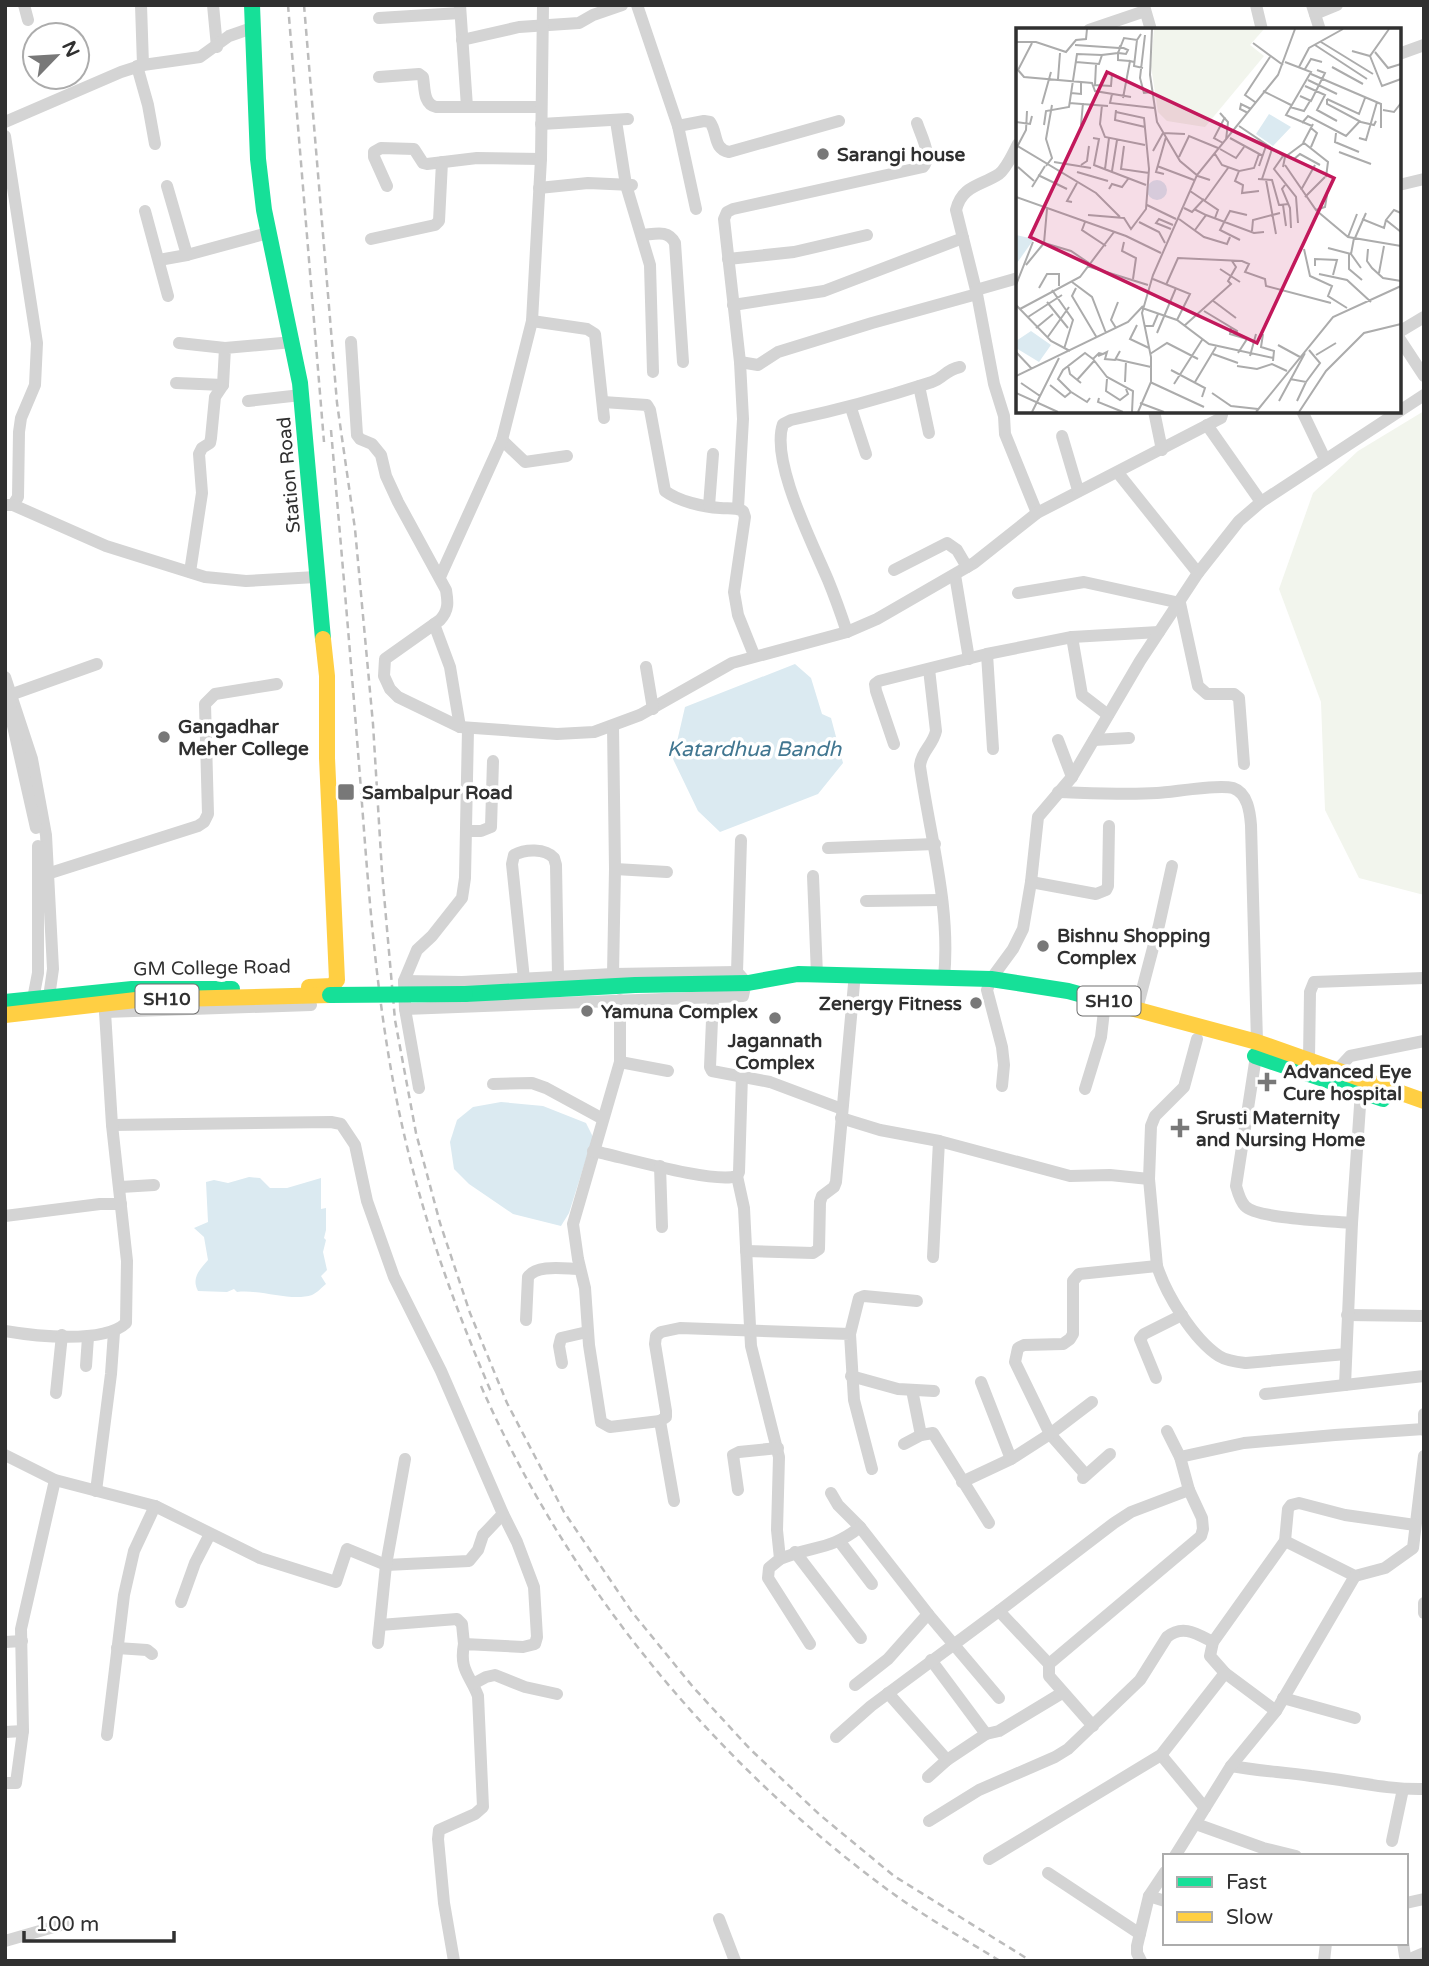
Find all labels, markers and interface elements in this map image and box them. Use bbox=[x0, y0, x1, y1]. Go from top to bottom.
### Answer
north arrow bbox=[21, 21, 91, 91]
inset map bbox=[1016, 28, 1401, 413]
text: N bbox=[57, 38, 84, 61]
place label: Sarangi house bbox=[837, 144, 965, 167]
marker: Sarangi house bbox=[815, 146, 831, 162]
street label: Station Road bbox=[273, 416, 305, 534]
place label: Gangadhar Meher College bbox=[178, 716, 309, 761]
marker: Gangadhar Meher College bbox=[156, 729, 172, 745]
water label: Katardhua Bandh bbox=[667, 737, 842, 762]
marker: Sambalpur Road bbox=[336, 782, 356, 802]
place label: Sambalpur Road bbox=[362, 782, 513, 805]
place label: Bishnu Shopping Complex bbox=[1057, 925, 1210, 970]
marker: Bishnu Shopping Complex bbox=[1035, 938, 1051, 954]
street label: GM College Road bbox=[133, 956, 291, 980]
road number: SH10 bbox=[136, 984, 198, 1014]
road number: SH10 bbox=[1078, 986, 1140, 1016]
place label: Zenergy Fitness bbox=[819, 993, 962, 1016]
marker: Zenergy Fitness bbox=[968, 995, 984, 1011]
place label: Yamuna Complex bbox=[601, 1001, 758, 1024]
marker: Yamuna Complex bbox=[579, 1003, 595, 1019]
marker: Jagannath Complex bbox=[767, 1010, 783, 1026]
place label: Jagannath Complex bbox=[727, 1030, 822, 1075]
place label: Advanced Eye Cure hospital bbox=[1283, 1061, 1412, 1106]
marker: Advanced Eye Cure hospital bbox=[1257, 1072, 1277, 1092]
place label: Srusti Maternity and Nursing Home bbox=[1196, 1107, 1365, 1152]
marker: Srusti Maternity and Nursing Home bbox=[1170, 1118, 1190, 1138]
legend bbox=[1163, 1854, 1408, 1945]
text: Fast bbox=[1226, 1870, 1267, 1895]
scale bar bbox=[24, 1899, 175, 1943]
text: Slow bbox=[1226, 1905, 1274, 1930]
text: 100 m bbox=[35, 1912, 99, 1937]

